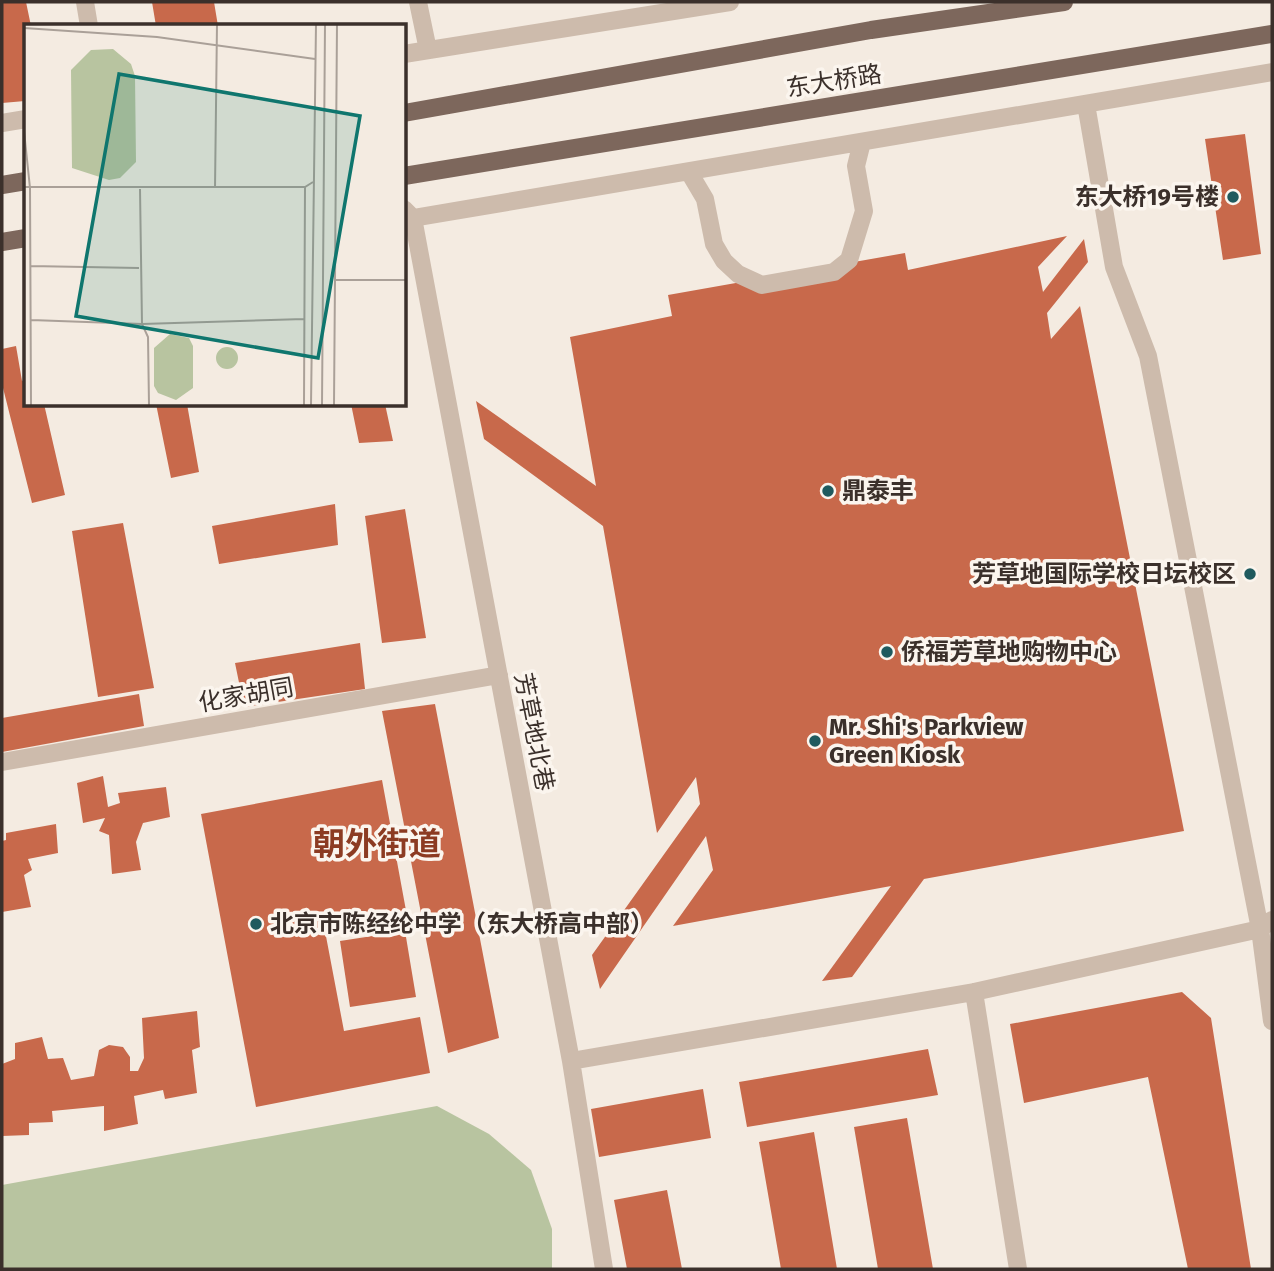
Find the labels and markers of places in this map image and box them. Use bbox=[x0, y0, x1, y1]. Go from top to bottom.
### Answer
place label: 东大桥19号楼 bbox=[1074, 183, 1219, 211]
marker: 东大桥19号楼 bbox=[1225, 189, 1241, 205]
place label: 鼎泰丰 bbox=[842, 477, 914, 505]
marker: 鼎泰丰 bbox=[820, 483, 836, 499]
place label: 芳草地国际学校日坛校区 bbox=[972, 560, 1236, 588]
marker: 芳草地国际学校日坛校区 bbox=[1242, 566, 1258, 582]
place label: 侨福芳草地购物中心 bbox=[901, 638, 1117, 666]
marker: 侨福芳草地购物中心 bbox=[879, 644, 895, 660]
place label: Mr. Shi's Parkview Green Kiosk bbox=[829, 713, 1024, 769]
marker: Mr. Shi's Parkview Green Kiosk bbox=[807, 733, 823, 749]
place label: 北京市陈经纶中学（东大桥高中部） bbox=[270, 910, 654, 938]
marker: 北京市陈经纶中学（东大桥高中部） bbox=[248, 916, 264, 932]

